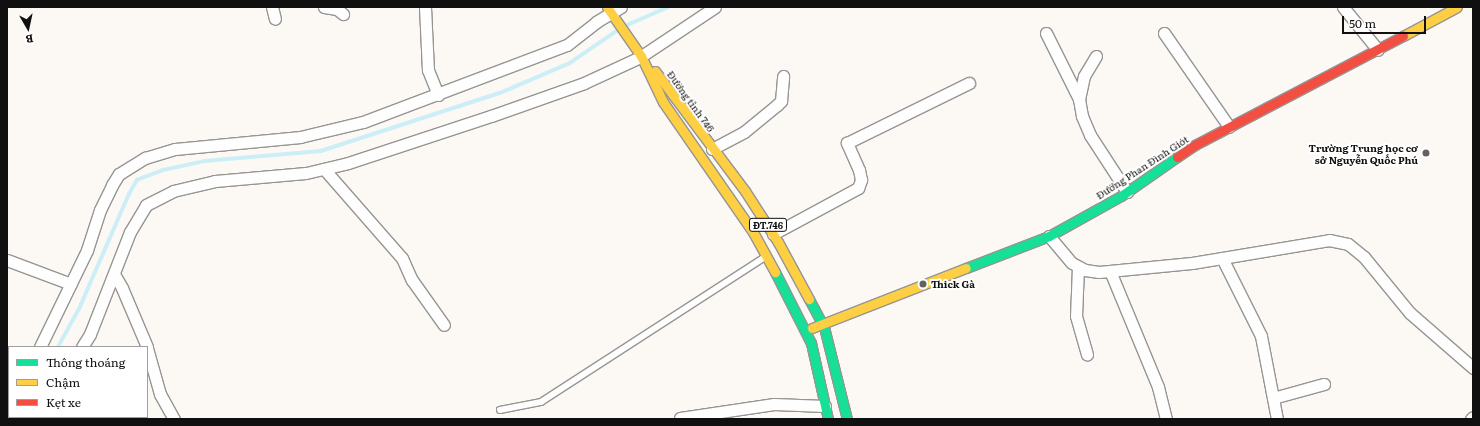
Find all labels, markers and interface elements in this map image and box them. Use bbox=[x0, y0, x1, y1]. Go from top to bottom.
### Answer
north arrow bbox=[8, 8, 48, 48]
scale bar bbox=[1344, 8, 1428, 34]
text: 50 m bbox=[1349, 14, 1376, 32]
text: B bbox=[25, 31, 35, 48]
street label: Đường tỉnh 746 bbox=[665, 68, 717, 134]
street label: Đường Phan Đình Giót bbox=[1094, 133, 1190, 201]
place label: Trường Trung học cơ sở Nguyễn Quốc Phú bbox=[1309, 141, 1418, 164]
marker: Trường Trung học cơ sở Nguyễn Quốc Phú bbox=[1421, 148, 1431, 158]
road number: ĐT.746 bbox=[748, 218, 788, 232]
place label: Thick Gà bbox=[931, 278, 975, 290]
marker: Thick Gà bbox=[918, 279, 928, 289]
legend bbox=[8, 346, 148, 418]
text: Thông thoáng bbox=[46, 353, 125, 371]
text: Chậm bbox=[46, 373, 80, 391]
text: Kẹt xe bbox=[46, 393, 81, 411]

